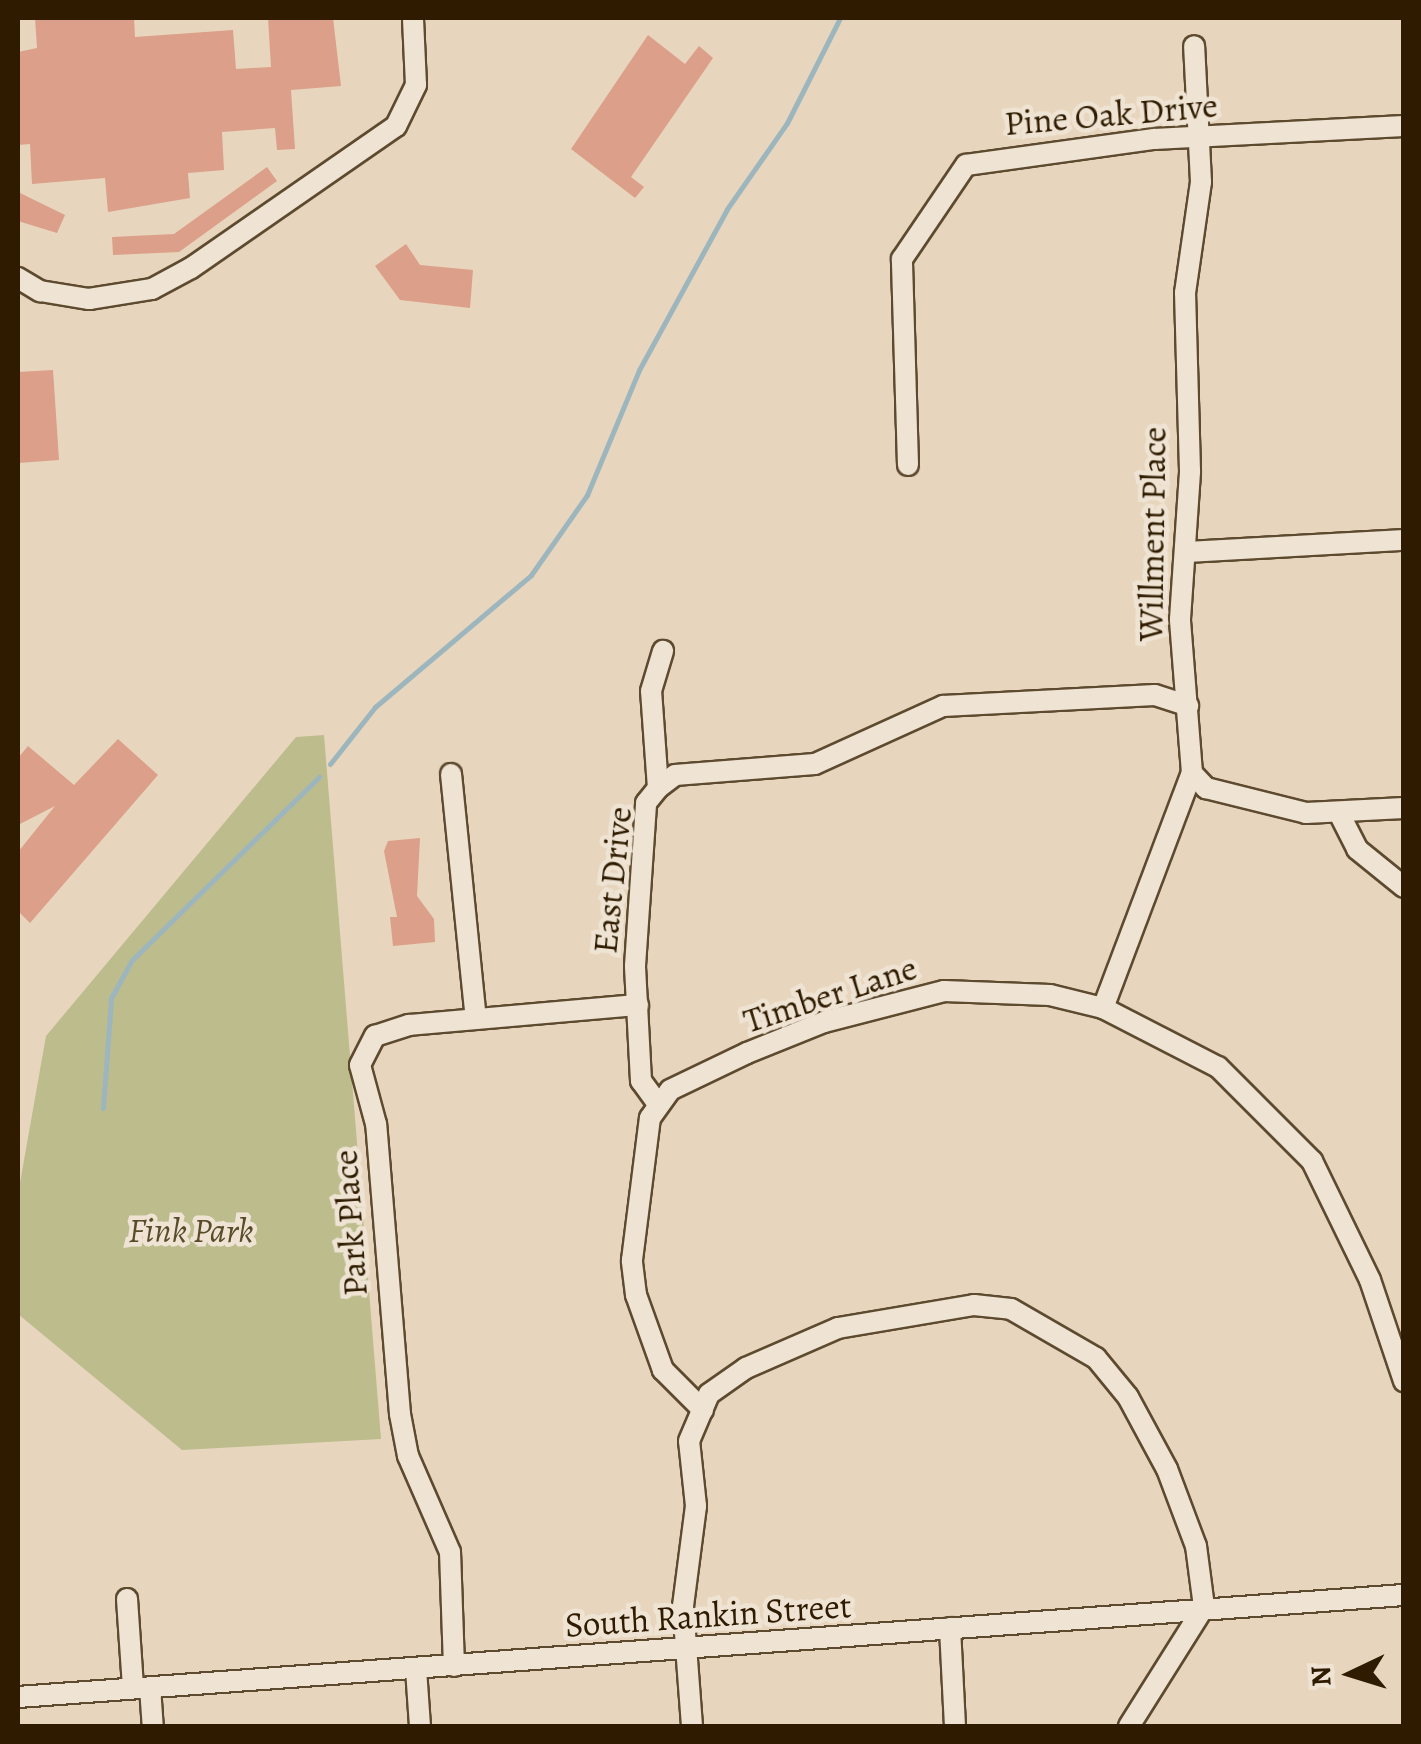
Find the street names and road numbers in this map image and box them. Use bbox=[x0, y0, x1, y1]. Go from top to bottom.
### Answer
street label: Pine Oak Drive bbox=[1003, 84, 1219, 144]
street label: Willment Place bbox=[1129, 426, 1175, 642]
street label: East Drive bbox=[583, 804, 641, 956]
street label: Timber Lane bbox=[738, 946, 922, 1042]
street label: Park Place bbox=[324, 1148, 376, 1298]
street label: South Rankin Street bbox=[563, 1584, 853, 1646]

